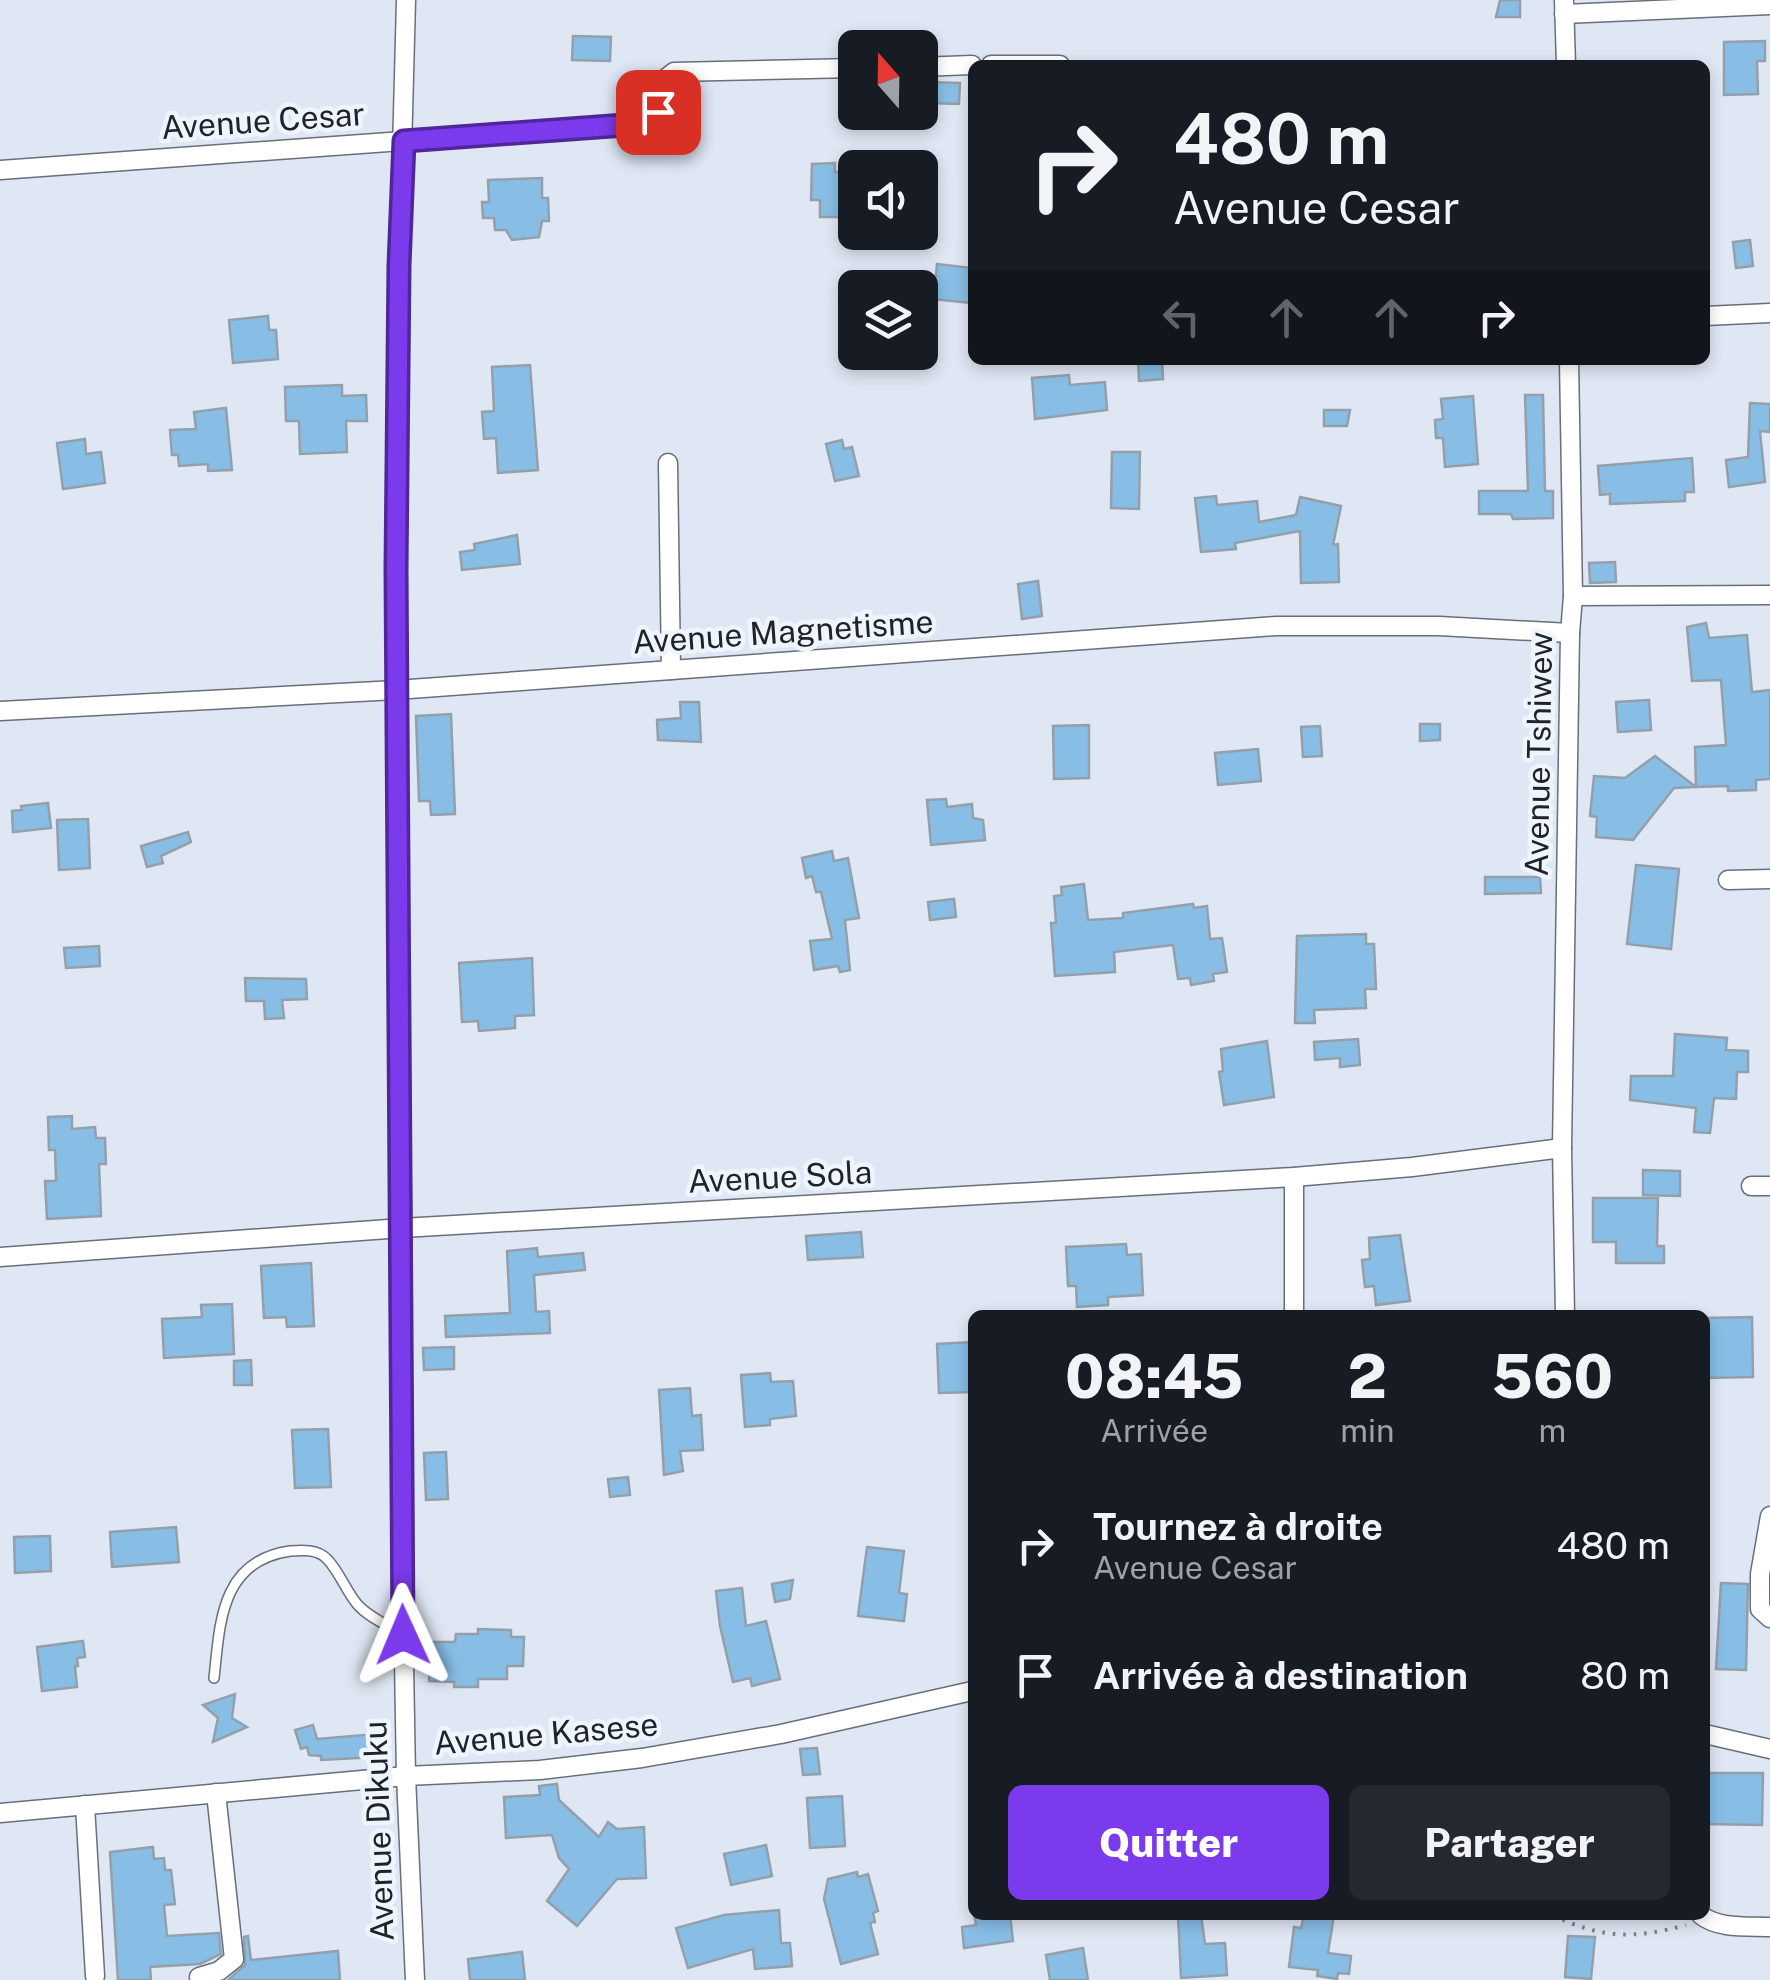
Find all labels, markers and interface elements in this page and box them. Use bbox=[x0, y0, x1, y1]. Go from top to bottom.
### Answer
north arrow bbox=[838, 30, 938, 130]
map controls bbox=[838, 30, 938, 370]
pin bbox=[616, 70, 701, 155]
icon: arrive bbox=[631, 85, 686, 140]
street label: Avenue Cesar bbox=[160, 95, 366, 146]
text: 480 m bbox=[1173, 97, 1389, 180]
icon: right bbox=[1008, 100, 1138, 230]
button: sound bbox=[838, 150, 938, 250]
text: Avenue Cesar bbox=[1173, 181, 1460, 234]
button: layers bbox=[838, 270, 938, 370]
icon: left bbox=[1154, 290, 1209, 345]
icon: ahead bbox=[1259, 290, 1314, 345]
icon: ahead bbox=[1364, 290, 1419, 345]
icon: right bbox=[1469, 290, 1524, 345]
street label: Avenue Magnetisme bbox=[631, 603, 935, 660]
street label: Avenue Tshiwew bbox=[1518, 631, 1559, 877]
street label: Avenue Sola bbox=[687, 1153, 873, 1200]
text: 08:45 bbox=[1065, 1341, 1243, 1412]
text: 2 bbox=[1348, 1341, 1387, 1412]
text: 560 bbox=[1491, 1341, 1613, 1412]
text: Arrivée bbox=[1100, 1412, 1208, 1449]
text: min bbox=[1340, 1412, 1395, 1449]
text: m bbox=[1538, 1412, 1566, 1449]
text: Tournez à droite bbox=[1093, 1504, 1383, 1549]
icon: right bbox=[1008, 1518, 1063, 1573]
text: 480 m bbox=[1556, 1523, 1670, 1568]
text: Avenue Cesar bbox=[1093, 1549, 1297, 1586]
position arrow bbox=[351, 1583, 455, 1687]
icon: arrive bbox=[1008, 1648, 1063, 1703]
text: Arrivée à destination bbox=[1093, 1653, 1468, 1698]
text: 80 m bbox=[1580, 1653, 1670, 1698]
street label: Avenue Kasese bbox=[432, 1705, 660, 1762]
street label: Avenue Dikuku bbox=[356, 1720, 401, 1942]
button: Quitter bbox=[1008, 1785, 1329, 1900]
button: Partager bbox=[1349, 1785, 1670, 1900]

